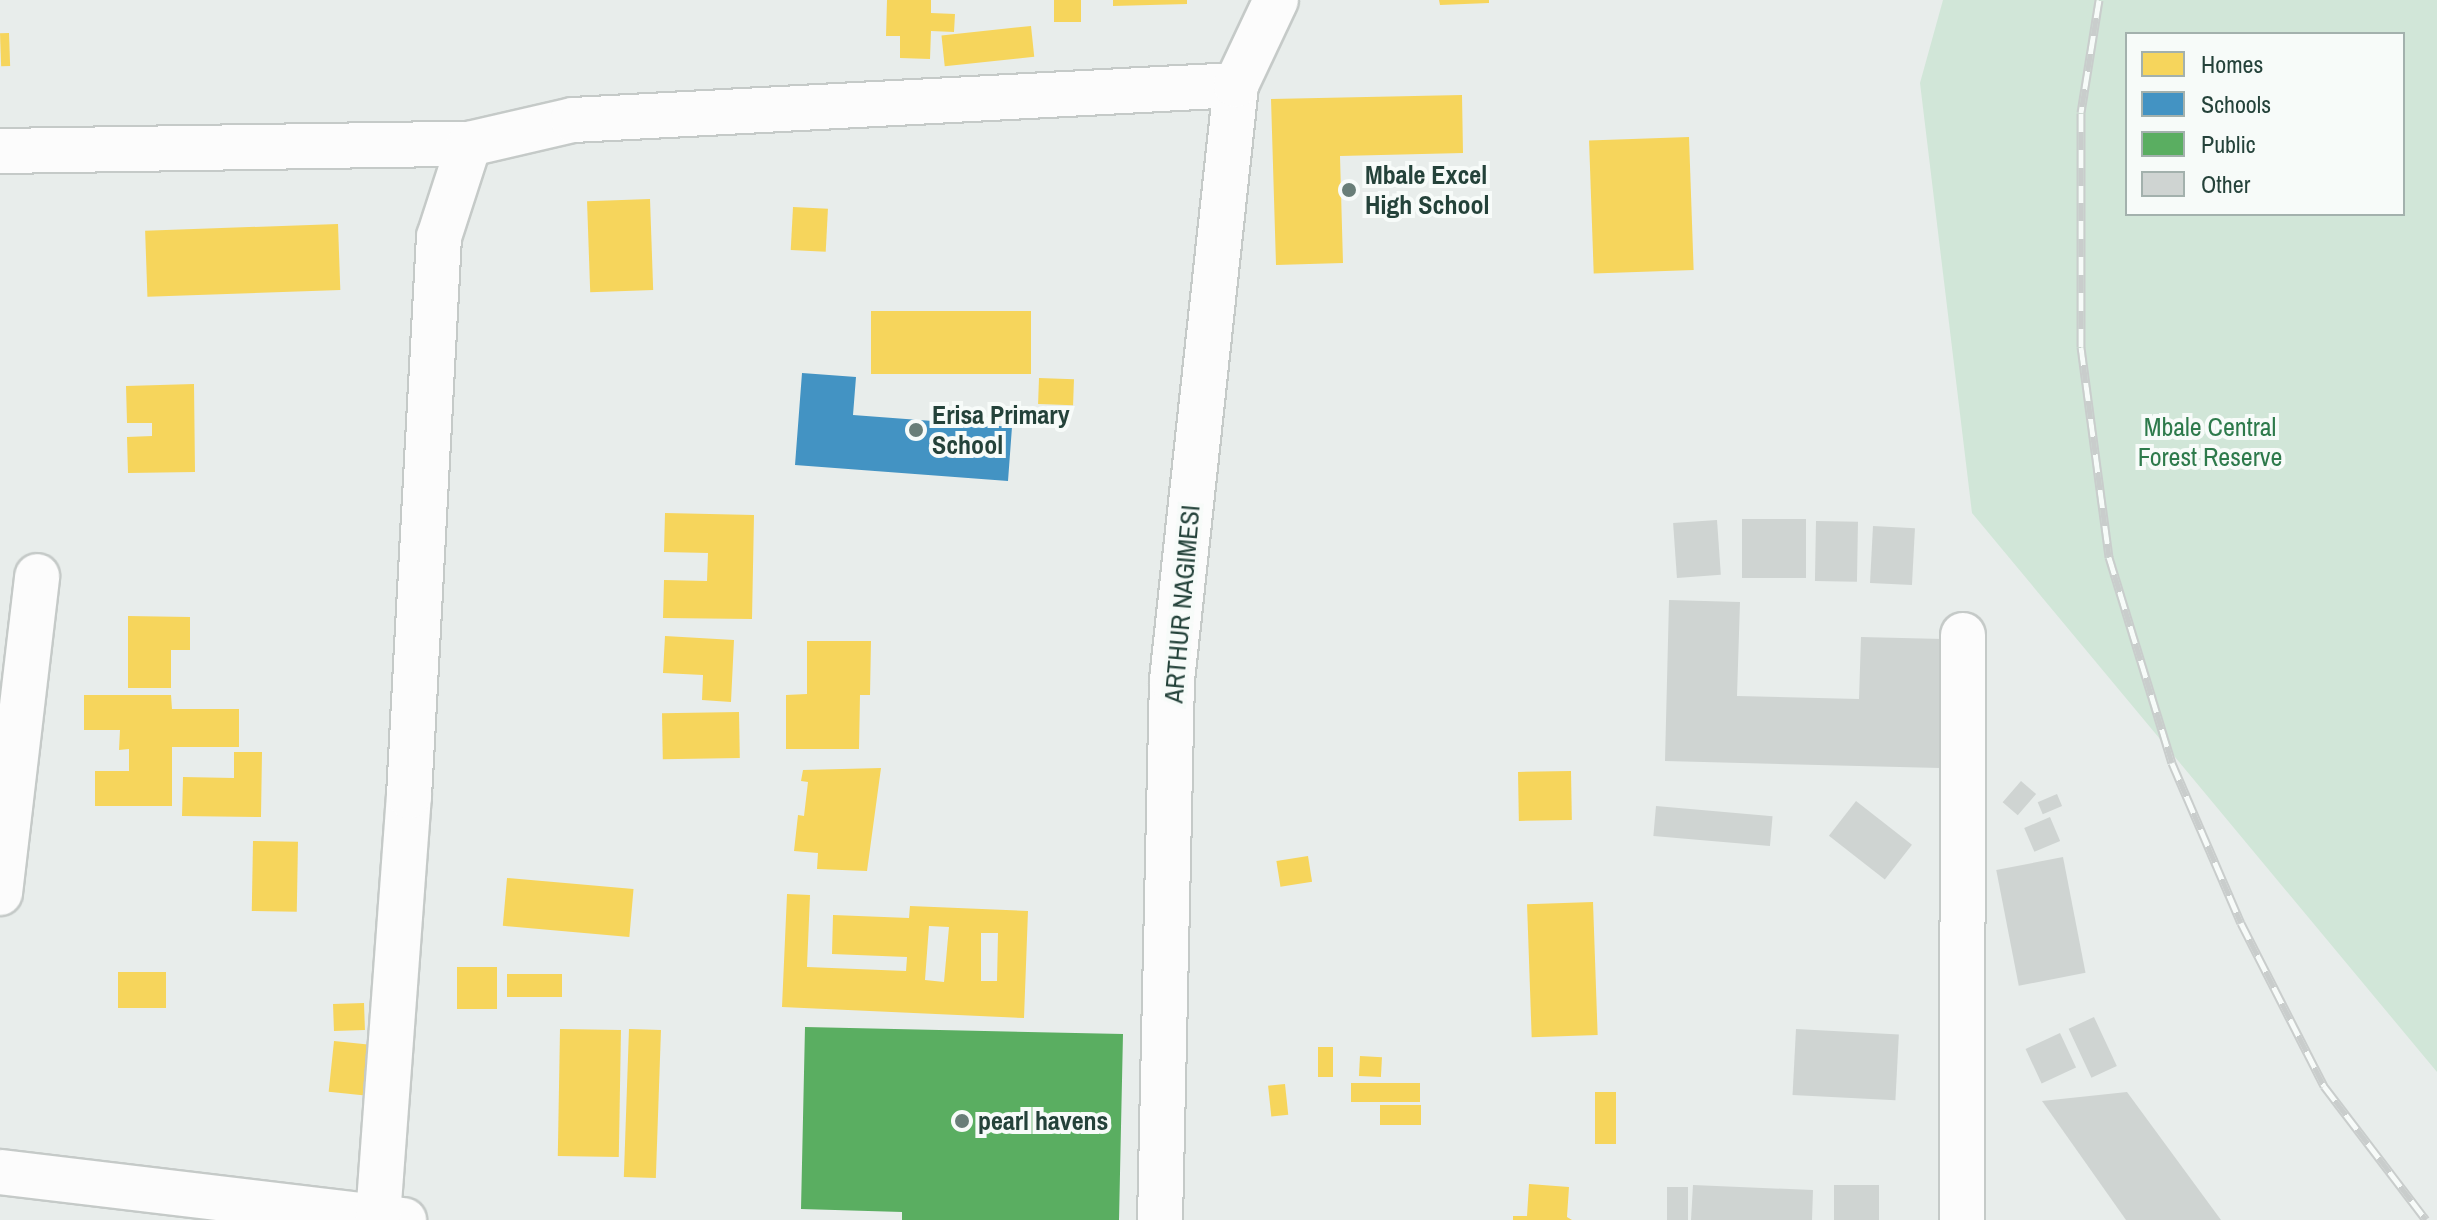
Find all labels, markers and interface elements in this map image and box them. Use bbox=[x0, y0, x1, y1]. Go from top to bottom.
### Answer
legend bbox=[2125, 32, 2405, 216]
text: Homes bbox=[2201, 48, 2263, 80]
text: Schools bbox=[2201, 88, 2271, 120]
text: Public bbox=[2201, 128, 2256, 160]
place label: Mbale Excel High School bbox=[1365, 159, 1489, 220]
text: Other bbox=[2201, 168, 2250, 200]
marker: Mbale Excel High School bbox=[1340, 181, 1358, 199]
place label: Erisa Primary School bbox=[932, 399, 1069, 460]
park label: Mbale Central Forest Reserve bbox=[2138, 411, 2282, 472]
marker: Erisa Primary School bbox=[907, 421, 925, 439]
street label: ARTHUR NAGIMESI bbox=[1158, 504, 1206, 704]
place label: pearl havens bbox=[978, 1105, 1108, 1137]
marker: pearl havens bbox=[953, 1112, 971, 1130]

